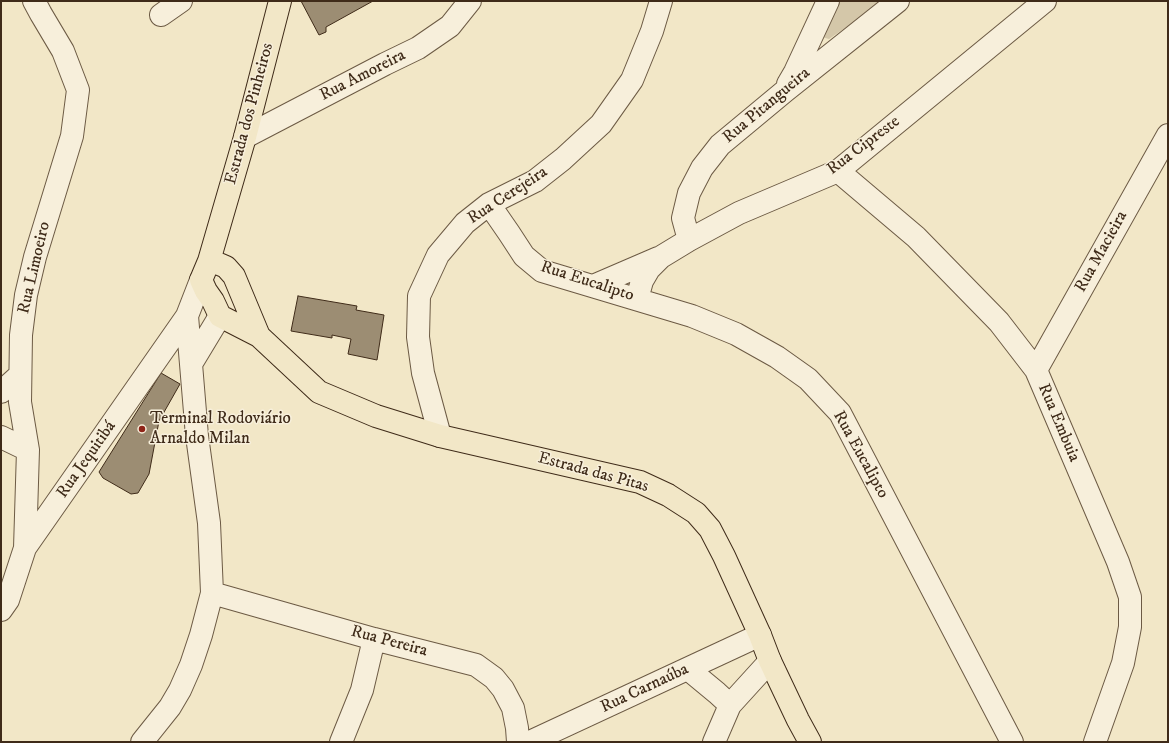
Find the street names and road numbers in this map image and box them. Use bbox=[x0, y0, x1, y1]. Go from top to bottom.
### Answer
street label: Estrada dos Pinheiros bbox=[221, 41, 279, 187]
street label: Rua Amoreira bbox=[317, 46, 409, 106]
street label: Rua Pitangueira bbox=[719, 64, 815, 148]
street label: Rua Cipreste bbox=[824, 112, 904, 180]
street label: Rua Cerejeira bbox=[464, 163, 552, 229]
street label: Rua Macieira bbox=[1071, 208, 1133, 296]
street label: Rua Limoeiro bbox=[14, 220, 56, 316]
street label: Rua Eucalipto bbox=[538, 257, 636, 307]
street label: Rua Embuia bbox=[1032, 381, 1084, 465]
street label: Rua Eucalipto bbox=[828, 408, 892, 502]
street label: Rua Jequitibá bbox=[53, 417, 121, 503]
street label: Estrada das Pitas bbox=[535, 448, 651, 498]
street label: Rua Pereira bbox=[349, 622, 429, 662]
street label: Rua Carnaúba bbox=[598, 660, 692, 718]

